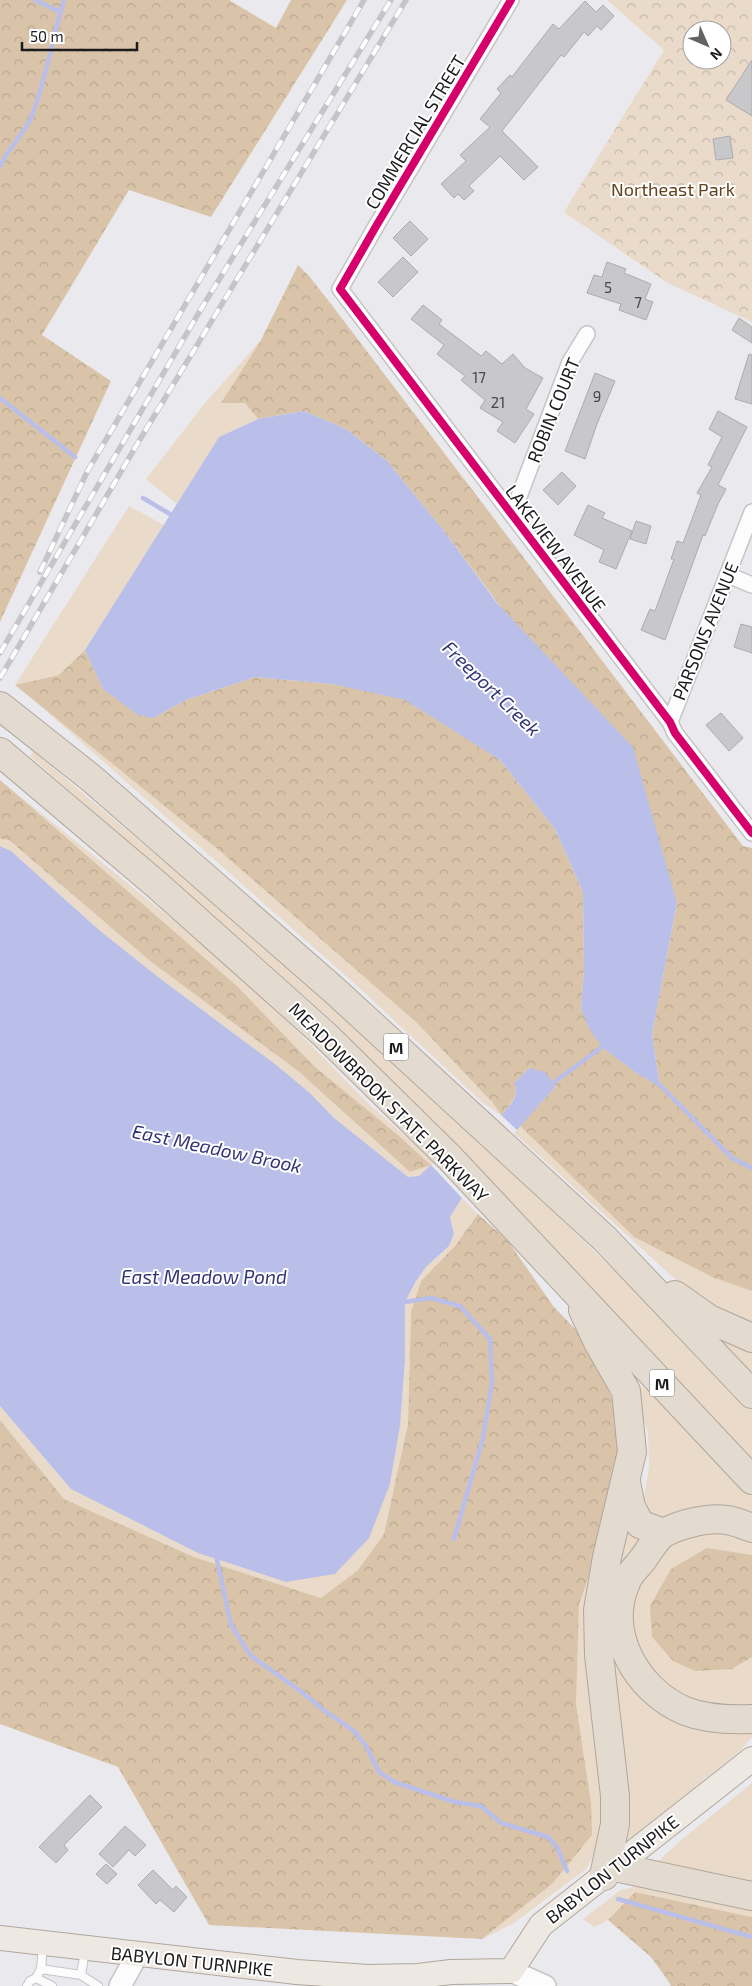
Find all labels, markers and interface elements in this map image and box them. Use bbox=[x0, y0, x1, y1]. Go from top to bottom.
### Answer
scale bar bbox=[22, 20, 138, 52]
north arrow bbox=[682, 20, 732, 70]
text: 50 m bbox=[30, 27, 64, 45]
text: N bbox=[707, 45, 726, 64]
street label: COMMERCIAL STREET bbox=[360, 50, 470, 213]
park label: Northeast Park bbox=[611, 178, 735, 200]
house number: 5 bbox=[604, 278, 612, 296]
house number: 7 bbox=[634, 293, 642, 311]
street label: ROBIN COURT bbox=[522, 354, 584, 466]
house number: 17 bbox=[472, 368, 486, 386]
house number: 9 bbox=[593, 387, 601, 405]
house number: 21 bbox=[491, 393, 505, 411]
street label: LAKEVIEW AVENUE bbox=[501, 480, 611, 616]
street label: PARSONS AVENUE bbox=[667, 559, 743, 703]
water label: Freeport Creek bbox=[438, 636, 546, 740]
street label: MEADOWBROOK STATE PARKWAY bbox=[285, 998, 494, 1207]
road number: M bbox=[384, 1034, 408, 1060]
water label: East Meadow Brook bbox=[130, 1119, 304, 1177]
water label: East Meadow Pond bbox=[121, 1265, 287, 1288]
road number: M bbox=[650, 1370, 674, 1396]
street label: BABYLON TURNPIKE bbox=[541, 1810, 683, 1928]
street label: BABYLON TURNPIKE bbox=[110, 1942, 274, 1980]

